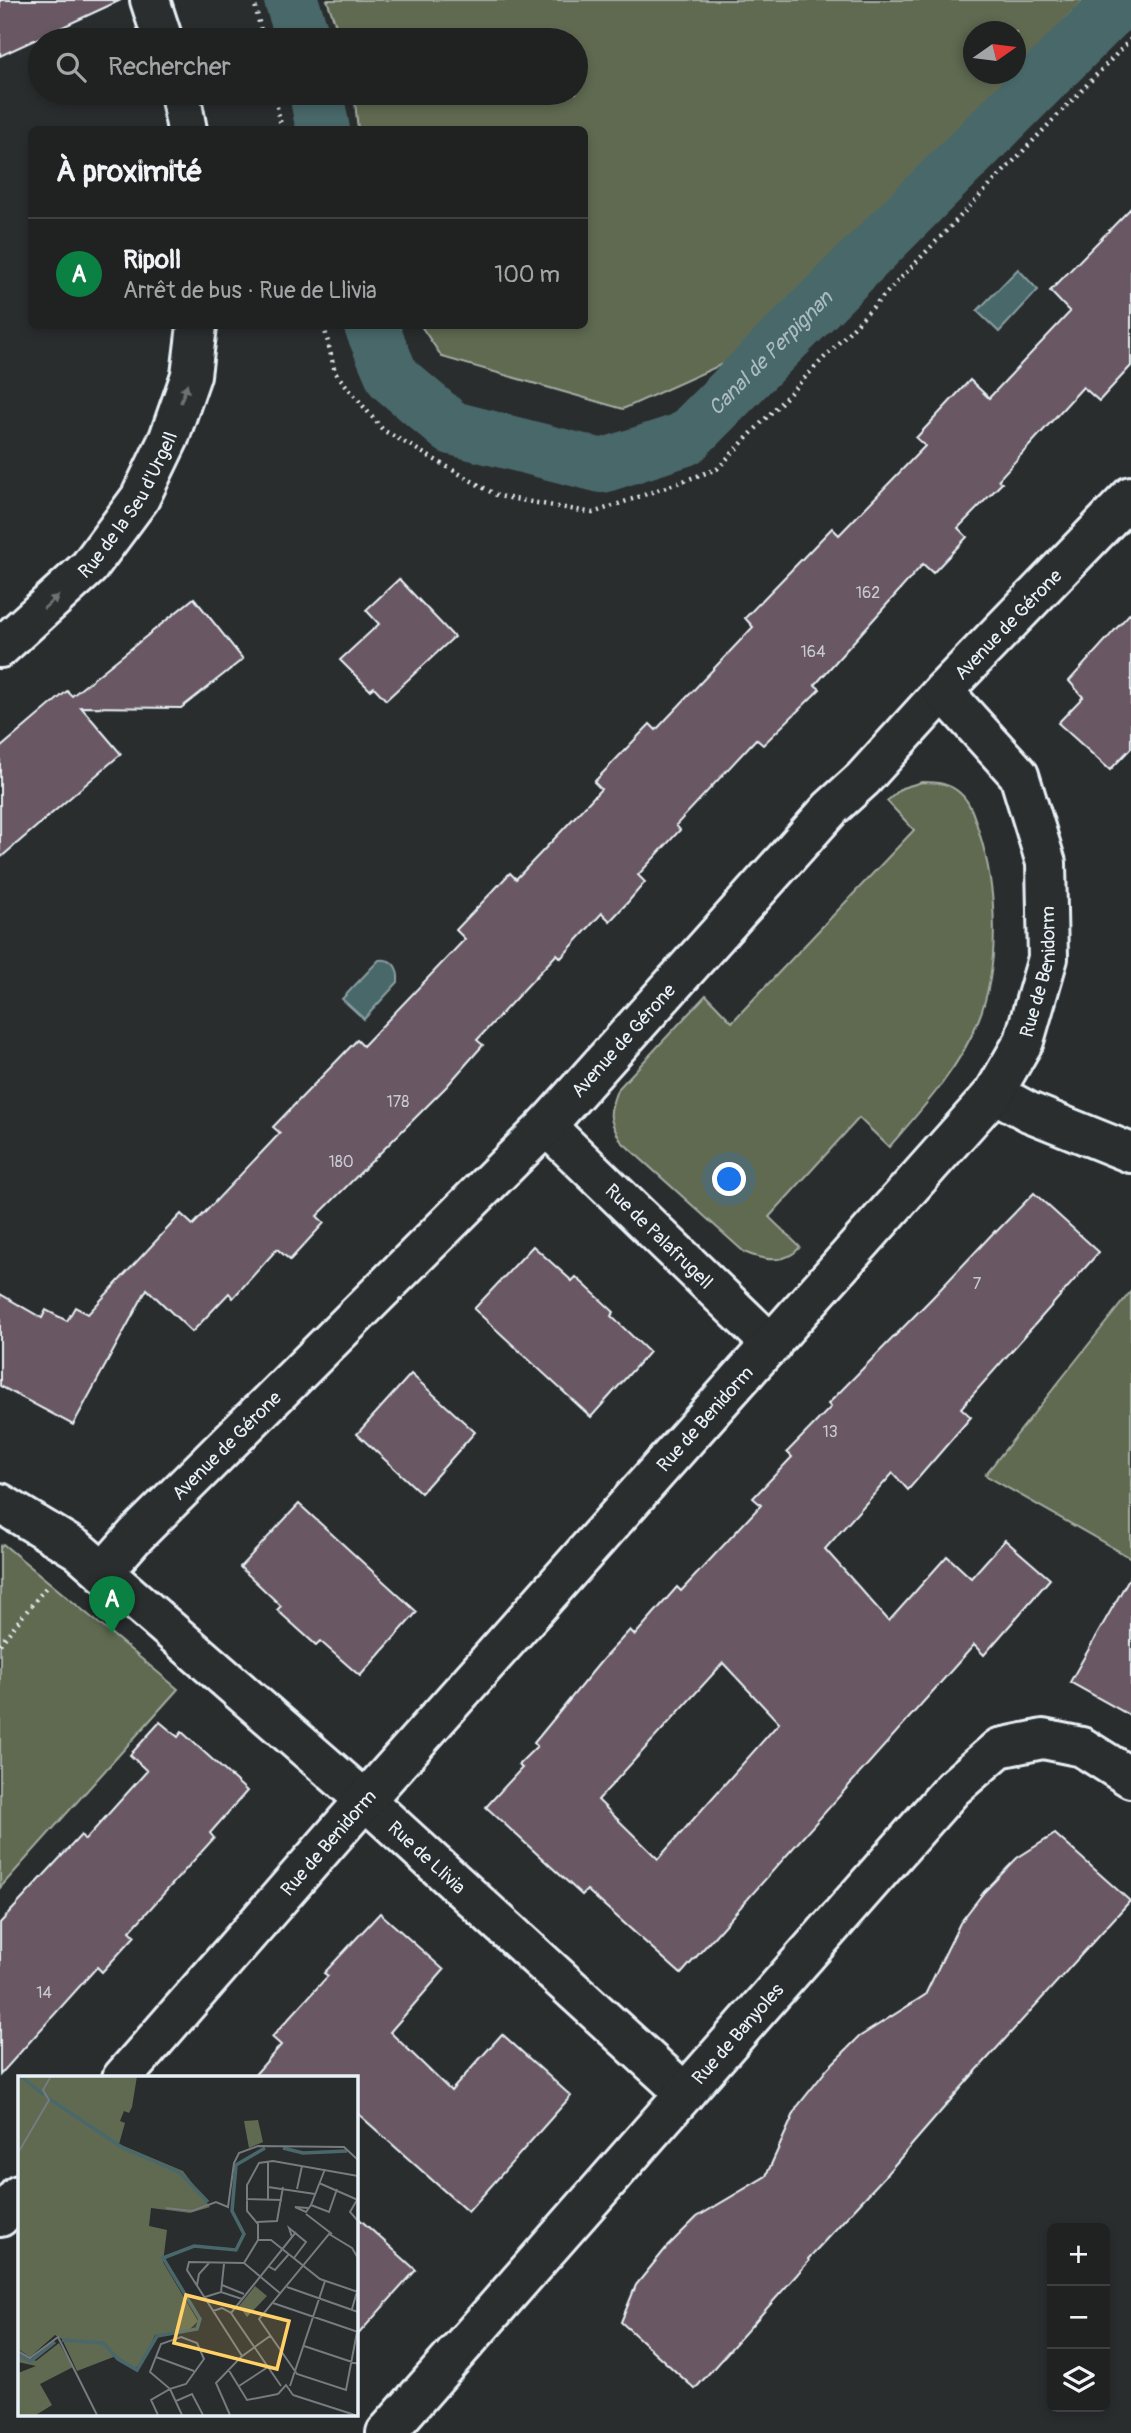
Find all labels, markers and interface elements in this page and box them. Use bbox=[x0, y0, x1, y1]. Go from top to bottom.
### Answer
north arrow bbox=[963, 21, 1026, 84]
search box bbox=[28, 28, 588, 105]
icon: search bbox=[52, 48, 90, 86]
text: Rechercher bbox=[108, 51, 231, 83]
text: À proximité bbox=[56, 153, 202, 190]
text: Ripoll bbox=[123, 244, 181, 276]
text: A bbox=[72, 260, 86, 289]
text: 100 m bbox=[494, 260, 560, 289]
text: Arrêt de bus · Rue de Llivia bbox=[123, 276, 377, 305]
water label: Canal de Perpignan bbox=[703, 284, 839, 422]
one-way arrow bbox=[179, 383, 190, 404]
street label: Rue de la Seu d'Urgell bbox=[74, 429, 183, 584]
street label: Avenue de Gérone bbox=[949, 564, 1068, 685]
house number: 162 bbox=[856, 583, 880, 603]
one-way arrow bbox=[42, 595, 59, 610]
house number: 164 bbox=[801, 642, 825, 662]
street label: Rue de Benidorm bbox=[1015, 906, 1061, 1040]
street label: Avenue de Gérone bbox=[566, 978, 681, 1103]
house number: 178 bbox=[387, 1092, 409, 1112]
house number: 180 bbox=[328, 1152, 354, 1172]
your location bbox=[712, 1162, 746, 1196]
street label: Rue de Palafrugell bbox=[600, 1179, 718, 1294]
house number: 7 bbox=[973, 1274, 982, 1294]
street label: Rue de Benidorm bbox=[652, 1361, 759, 1477]
street label: Avenue de Gérone bbox=[167, 1386, 287, 1505]
house number: 13 bbox=[822, 1422, 838, 1442]
pin: A bbox=[89, 1576, 135, 1634]
street label: Rue de Benidorm bbox=[276, 1785, 382, 1901]
street label: Rue de Llivia bbox=[383, 1816, 471, 1899]
street label: Rue de Banyoles bbox=[687, 1978, 789, 2090]
house number: 14 bbox=[36, 1983, 52, 2003]
inset map bbox=[18, 2076, 357, 2416]
map controls bbox=[1047, 2223, 1110, 2412]
button: + bbox=[1047, 2223, 1110, 2286]
button: − bbox=[1047, 2286, 1110, 2349]
button: layers bbox=[1047, 2349, 1110, 2412]

